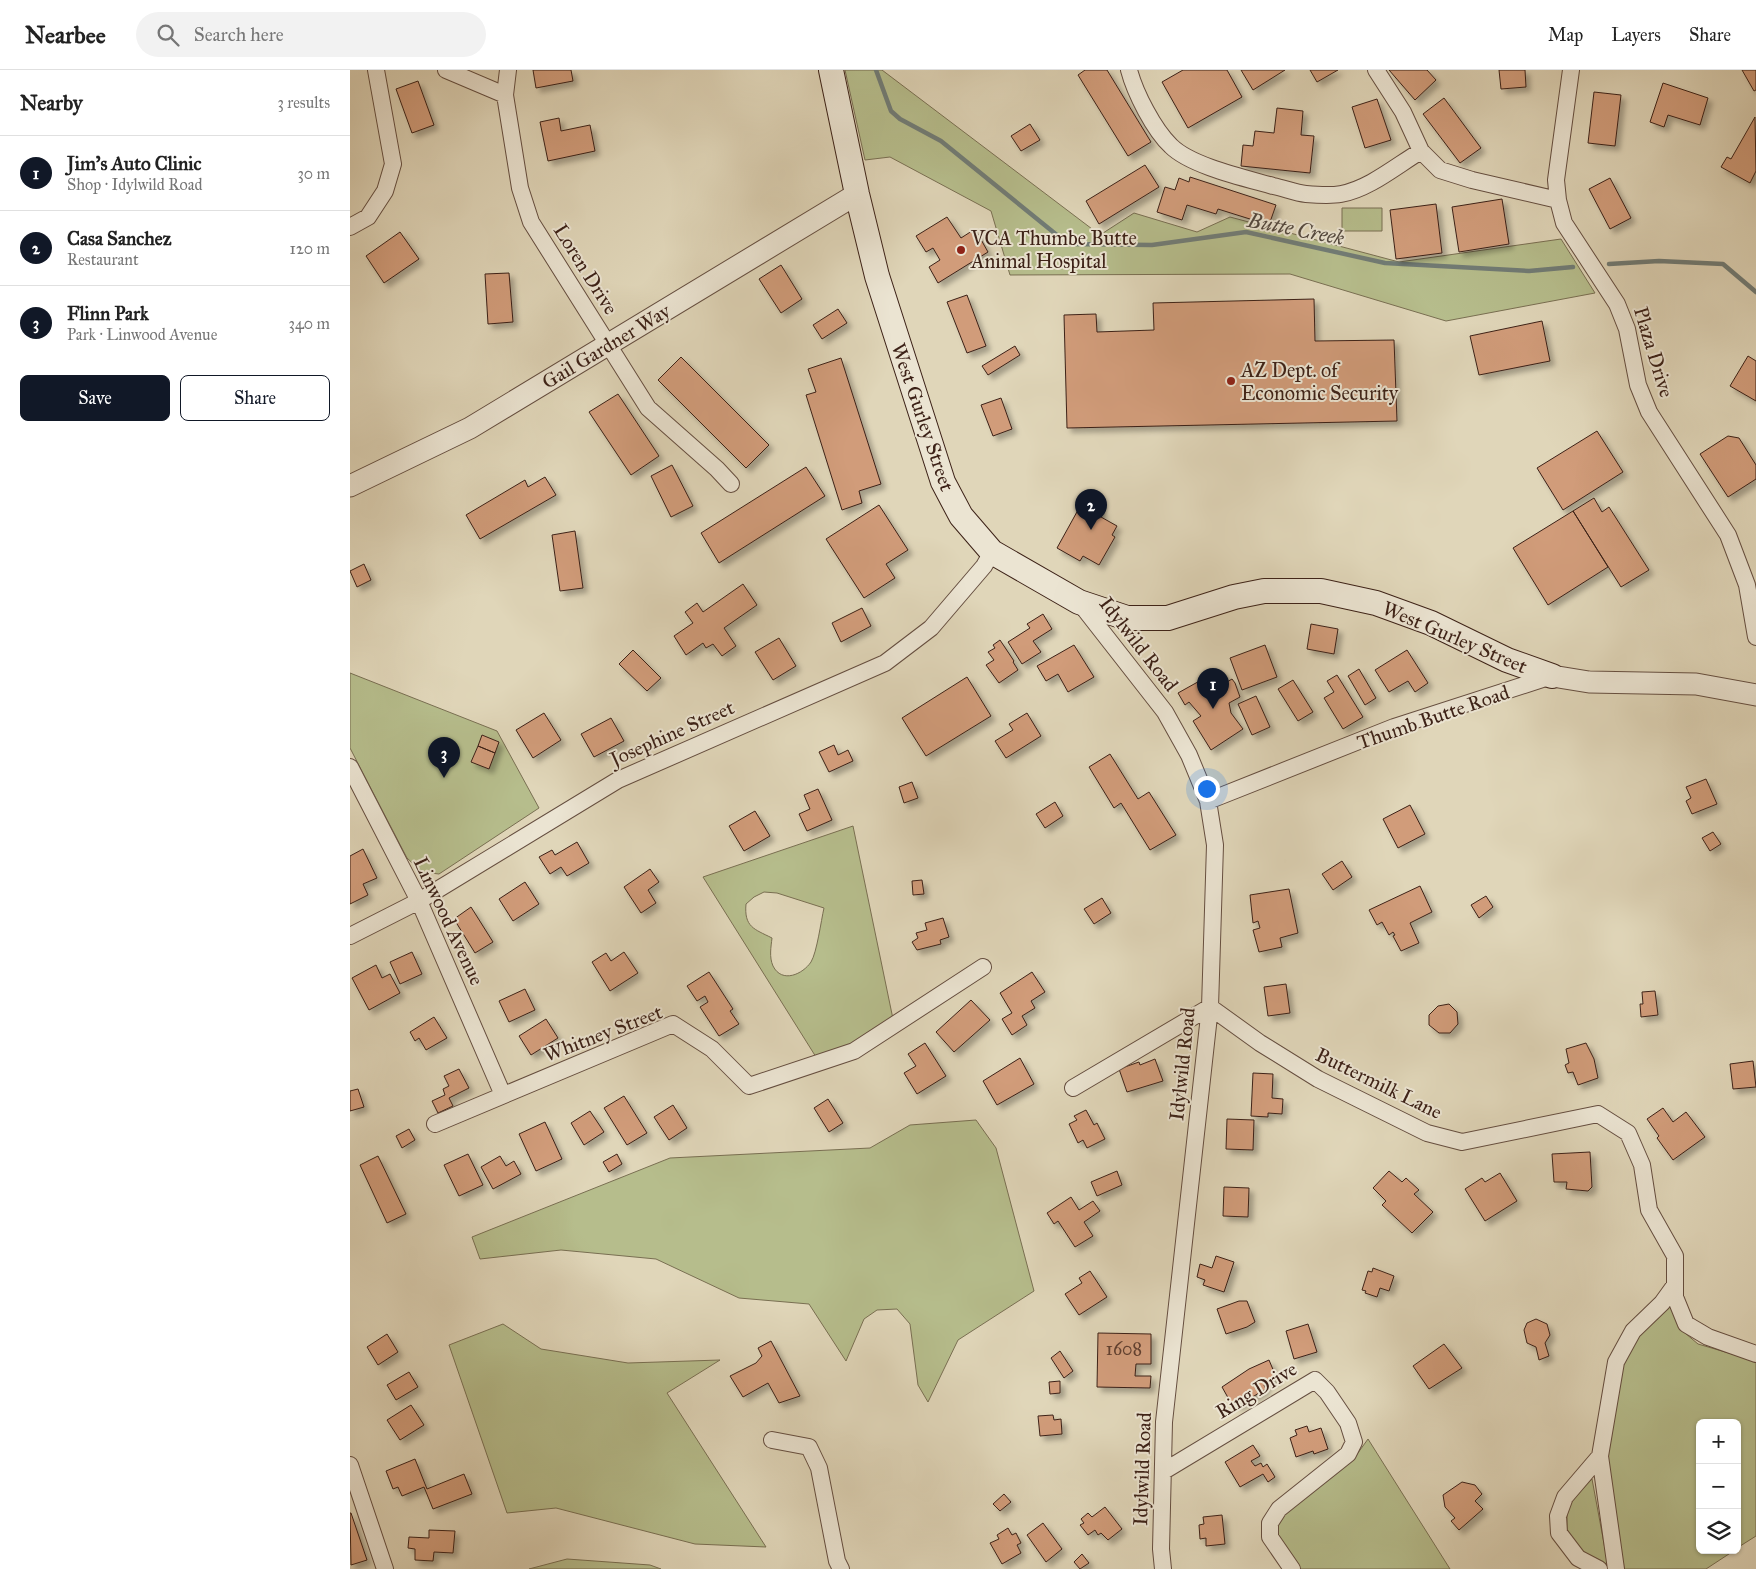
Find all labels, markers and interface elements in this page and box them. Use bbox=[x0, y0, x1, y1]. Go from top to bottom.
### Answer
search box bbox=[136, 12, 486, 57]
text: Nearbee bbox=[25, 20, 106, 50]
icon: search bbox=[154, 21, 182, 49]
text: Search here bbox=[194, 23, 284, 46]
text: Map bbox=[1548, 24, 1583, 46]
text: Layers bbox=[1611, 24, 1661, 46]
text: Share bbox=[1689, 24, 1731, 46]
text: Nearby bbox=[20, 90, 83, 116]
text: 3 results bbox=[277, 93, 330, 112]
text: Jim's Auto Clinic bbox=[67, 152, 201, 175]
text: 1 bbox=[33, 164, 39, 183]
text: 30 m bbox=[297, 164, 330, 183]
text: Shop · Idylwild Road bbox=[67, 175, 202, 194]
water label: Butte Creek bbox=[1244, 207, 1347, 251]
street label: Loren Drive bbox=[549, 219, 623, 319]
place label: VCA Thumbe Butte Animal Hospital bbox=[970, 226, 1137, 273]
text: Casa Sanchez bbox=[67, 227, 171, 250]
text: 2 bbox=[32, 239, 40, 258]
text: 120 m bbox=[290, 239, 330, 258]
marker: VCA Thumbe Butte Animal Hospital bbox=[955, 244, 967, 256]
text: Restaurant bbox=[67, 250, 139, 269]
street label: Gail Gardner Way bbox=[538, 298, 675, 394]
text: Flinn Park bbox=[67, 302, 149, 325]
street label: Plaza Drive bbox=[1629, 304, 1679, 400]
text: 3 bbox=[33, 314, 39, 333]
text: 340 m bbox=[288, 314, 330, 333]
text: Park · Linwood Avenue bbox=[67, 325, 217, 344]
street label: West Gurley Street bbox=[886, 340, 960, 494]
place label: AZ Dept. of Economic Security bbox=[1240, 358, 1399, 405]
button: Save bbox=[20, 375, 170, 421]
button: Share bbox=[180, 375, 330, 421]
marker: AZ Dept. of Economic Security bbox=[1225, 375, 1237, 387]
pin: 2 bbox=[1075, 489, 1107, 530]
street label: Idylwild Road bbox=[1095, 592, 1183, 696]
street label: West Gurley Street bbox=[1379, 596, 1531, 678]
pin: 1 bbox=[1197, 668, 1229, 709]
street label: Thumb Butte Road bbox=[1354, 680, 1512, 754]
street label: Josephine Street bbox=[604, 695, 738, 773]
pin: 3 bbox=[428, 737, 460, 778]
your location bbox=[1194, 776, 1220, 802]
street label: Linwood Avenue bbox=[409, 853, 489, 989]
street label: Whitney Street bbox=[540, 999, 666, 1067]
street label: Idylwild Road bbox=[1164, 1006, 1200, 1122]
street label: Buttermilk Lane bbox=[1312, 1042, 1446, 1124]
house number: 1608 bbox=[1106, 1338, 1142, 1360]
street label: Ring Drive bbox=[1211, 1356, 1301, 1424]
street label: Idylwild Road bbox=[1128, 1412, 1156, 1526]
map controls bbox=[1696, 1419, 1741, 1554]
button: + bbox=[1696, 1419, 1741, 1464]
button: − bbox=[1696, 1464, 1741, 1509]
button: layers bbox=[1696, 1509, 1741, 1554]

